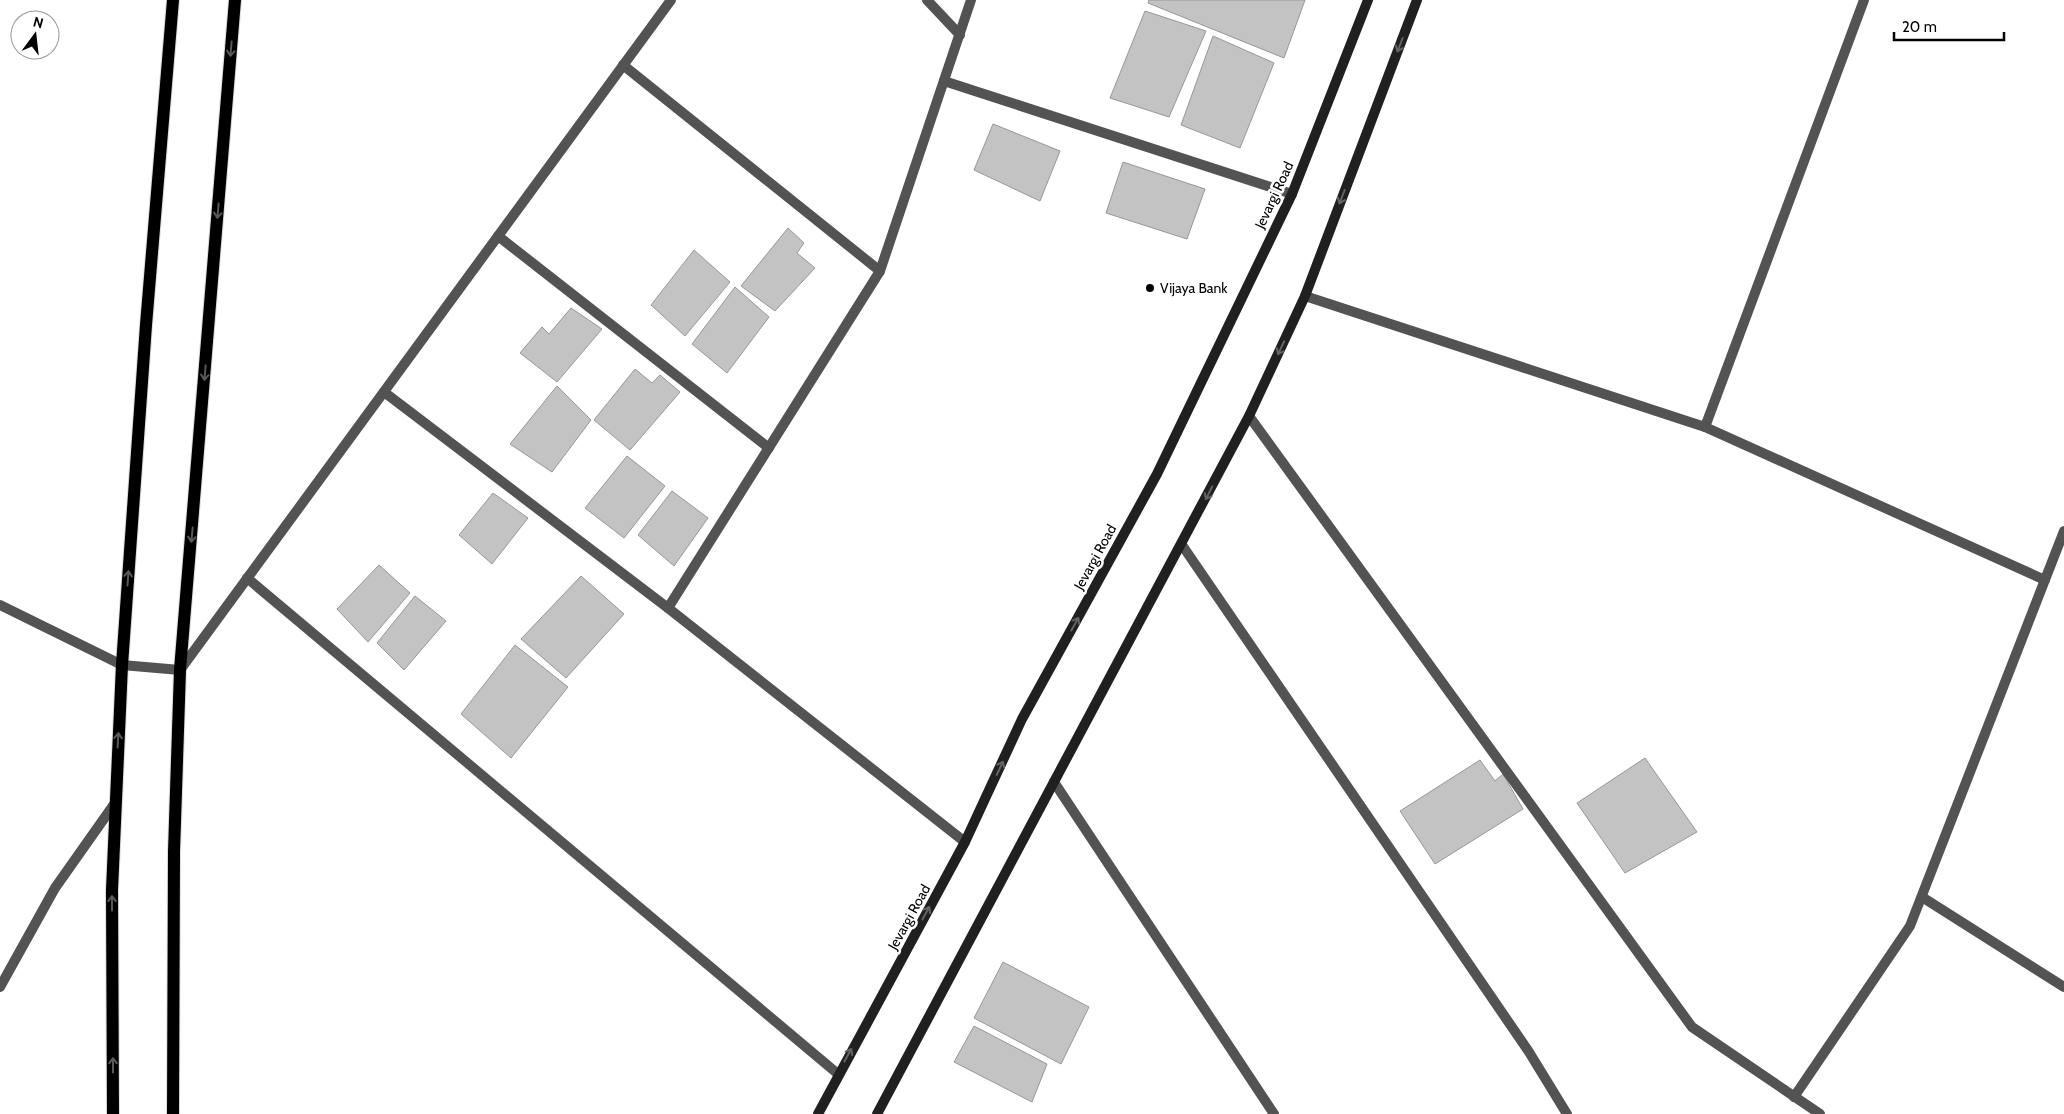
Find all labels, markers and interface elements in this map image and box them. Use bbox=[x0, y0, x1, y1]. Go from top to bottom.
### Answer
north arrow bbox=[10, 10, 60, 60]
scale bar bbox=[1894, 10, 2004, 42]
text: N bbox=[31, 12, 45, 32]
text: 20 m bbox=[1902, 18, 1937, 36]
one-way arrow bbox=[1395, 37, 1404, 53]
one-way arrow bbox=[226, 40, 236, 56]
street label: Jevargi Road bbox=[1250, 159, 1297, 232]
one-way arrow bbox=[1337, 189, 1346, 204]
one-way arrow bbox=[213, 202, 223, 218]
place label: Vijaya Bank bbox=[1160, 279, 1228, 297]
marker: Vijaya Bank bbox=[1144, 282, 1156, 294]
one-way arrow bbox=[1275, 340, 1285, 355]
one-way arrow bbox=[200, 364, 210, 380]
one-way arrow bbox=[1204, 486, 1214, 501]
street label: Jevargi Road bbox=[1069, 521, 1120, 594]
one-way arrow bbox=[187, 526, 196, 542]
one-way arrow bbox=[123, 570, 133, 586]
one-way arrow bbox=[1070, 617, 1080, 631]
one-way arrow bbox=[114, 733, 123, 749]
one-way arrow bbox=[995, 761, 1005, 776]
street label: Jevargi Road bbox=[883, 881, 934, 954]
one-way arrow bbox=[107, 895, 117, 912]
one-way arrow bbox=[922, 906, 932, 920]
one-way arrow bbox=[844, 1049, 854, 1063]
one-way arrow bbox=[108, 1058, 117, 1074]

